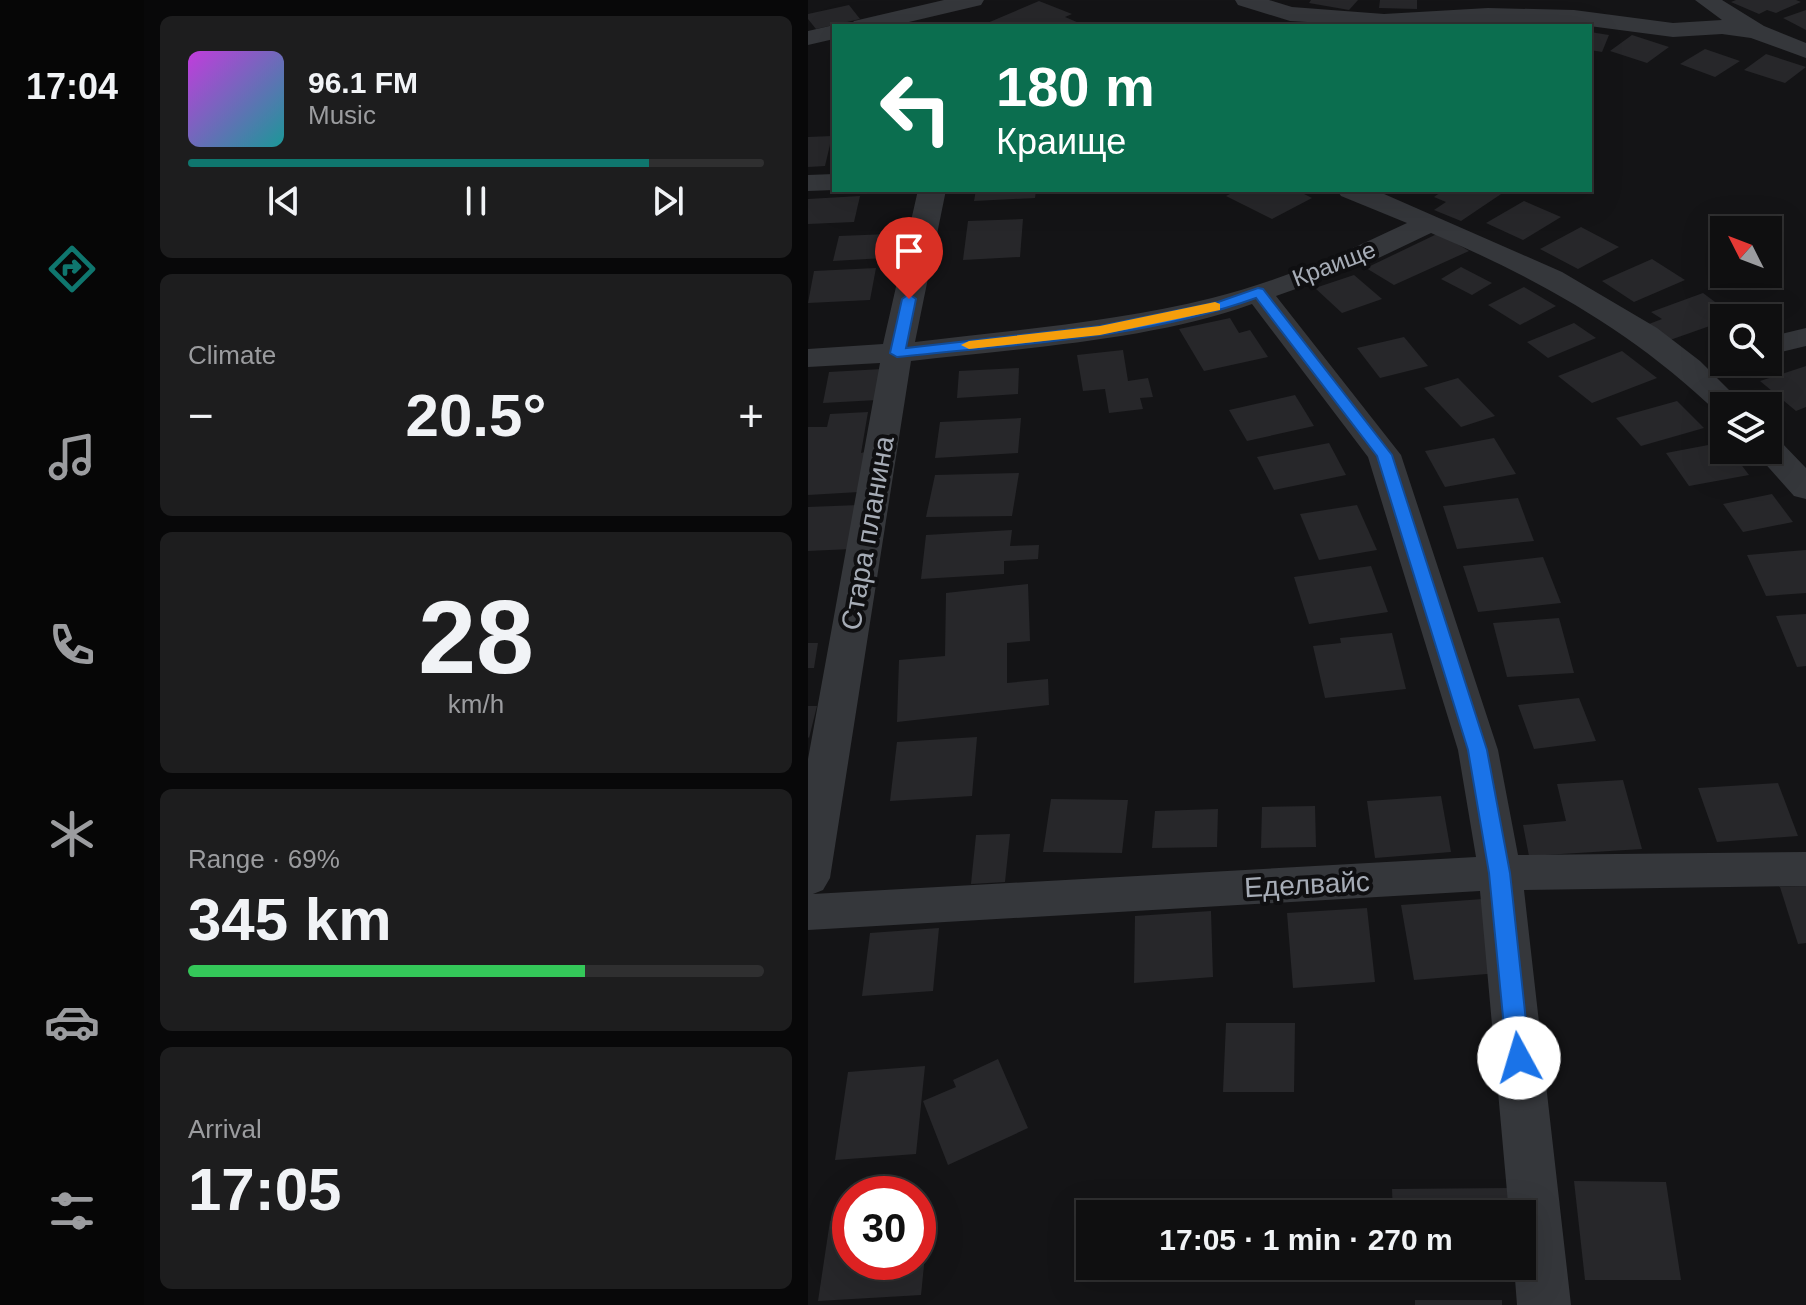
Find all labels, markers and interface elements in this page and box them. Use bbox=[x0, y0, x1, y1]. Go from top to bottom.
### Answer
text: 180 m bbox=[996, 55, 1155, 118]
icon: left bbox=[864, 56, 968, 160]
text: 17:04 bbox=[26, 66, 118, 107]
text: 96.1 FM bbox=[308, 66, 418, 99]
text: Music bbox=[308, 100, 376, 130]
text: Краище bbox=[996, 121, 1126, 162]
icon: previous bbox=[262, 179, 306, 223]
icon: pause bbox=[454, 179, 498, 223]
icon: next bbox=[646, 179, 690, 223]
north arrow bbox=[1710, 216, 1782, 288]
map controls bbox=[1710, 216, 1782, 464]
pin bbox=[875, 217, 943, 299]
icon: arrive bbox=[887, 229, 931, 273]
street label: Краище bbox=[1288, 235, 1379, 292]
icon: directions bbox=[44, 241, 100, 297]
button: search bbox=[1710, 304, 1782, 376]
text: Climate bbox=[188, 340, 276, 370]
text: 20.5° bbox=[406, 382, 546, 449]
text: − bbox=[188, 391, 214, 440]
text: + bbox=[738, 391, 764, 440]
button: layers bbox=[1710, 392, 1782, 464]
icon: music bbox=[44, 429, 100, 485]
street label: Стара планина bbox=[835, 433, 900, 633]
text: 28 bbox=[418, 579, 534, 695]
icon: phone bbox=[44, 617, 100, 673]
text: km/h bbox=[448, 689, 504, 719]
icon: climate bbox=[44, 806, 100, 862]
text: Range · 69% bbox=[188, 844, 340, 874]
street label: Еделвайс bbox=[1243, 866, 1371, 903]
text: 345 km bbox=[188, 886, 392, 953]
icon: car bbox=[44, 994, 100, 1050]
position arrow bbox=[1477, 1016, 1561, 1100]
text: Arrival bbox=[188, 1114, 262, 1144]
text: 17:05 bbox=[188, 1156, 341, 1223]
speed limit sign: 30 bbox=[832, 1176, 936, 1280]
icon: filters bbox=[44, 1183, 100, 1239]
text: 17:05 · 1 min · 270 m bbox=[1159, 1223, 1453, 1256]

